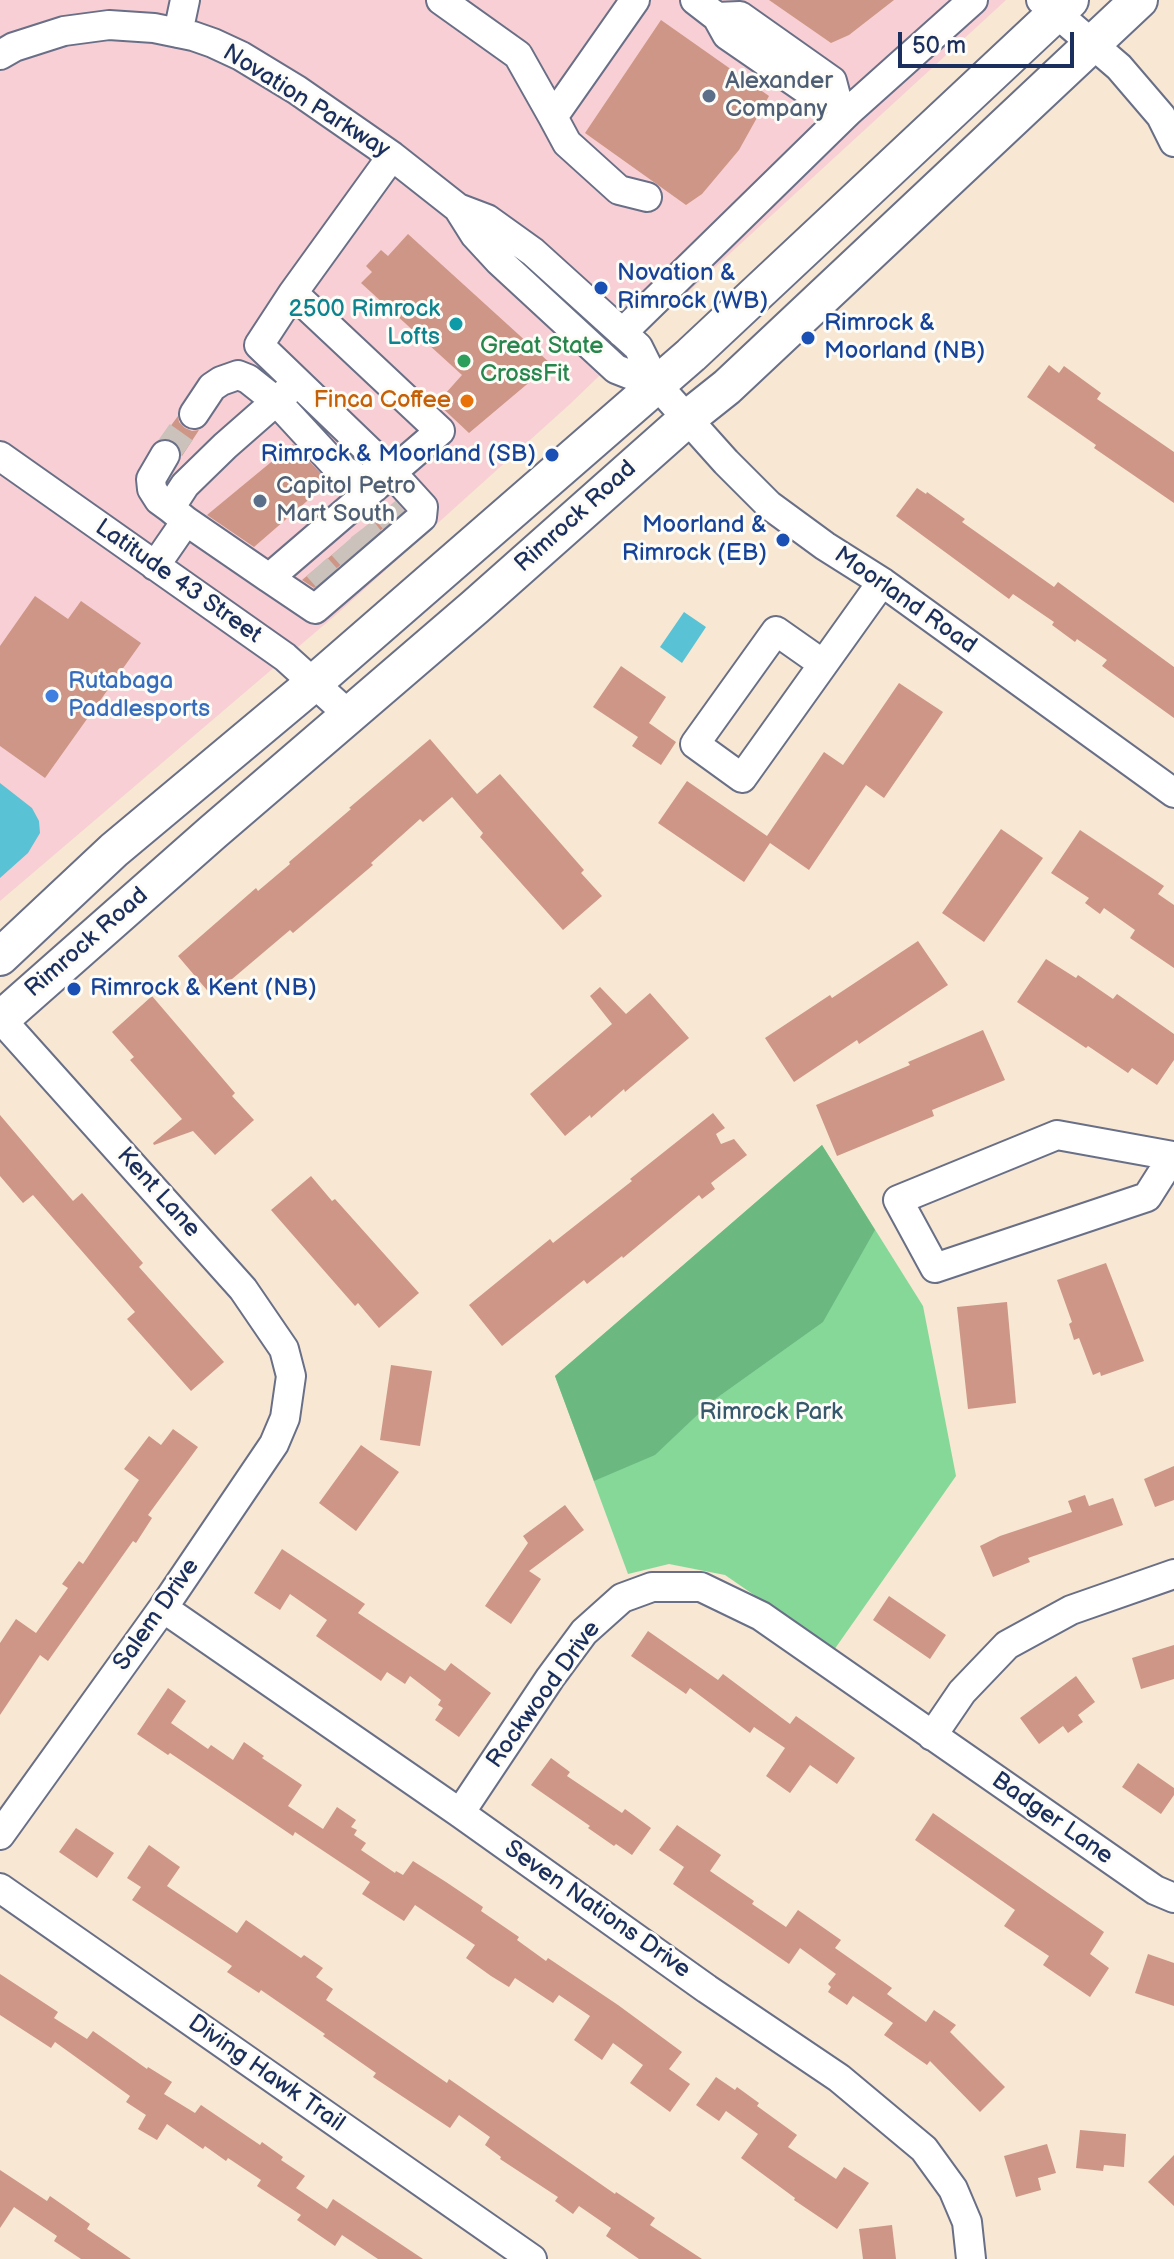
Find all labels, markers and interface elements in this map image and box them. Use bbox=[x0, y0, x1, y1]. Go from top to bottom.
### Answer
scale bar bbox=[902, 16, 1078, 66]
text: 50 m bbox=[912, 31, 966, 60]
street label: Novation Parkway bbox=[217, 39, 395, 165]
place label: Alexander Company bbox=[725, 68, 833, 124]
marker: Alexander Company bbox=[700, 87, 718, 105]
place label: Novation & Rimrock (WB) bbox=[617, 260, 768, 316]
marker: Novation & Rimrock (WB) bbox=[592, 279, 610, 297]
place label: 2500 Rimrock Lofts bbox=[289, 296, 440, 352]
place label: Rimrock & Moorland (NB) bbox=[824, 310, 985, 366]
marker: 2500 Rimrock Lofts bbox=[447, 315, 465, 333]
marker: Rimrock & Moorland (NB) bbox=[799, 329, 817, 347]
place label: Great State CrossFit bbox=[480, 333, 603, 389]
marker: Great State CrossFit bbox=[455, 352, 473, 370]
place label: Finca Coffee bbox=[314, 387, 451, 415]
marker: Finca Coffee bbox=[458, 392, 476, 410]
place label: Rimrock & Moorland (SB) bbox=[261, 441, 536, 469]
marker: Rimrock & Moorland (SB) bbox=[543, 446, 561, 464]
street label: Rimrock Road bbox=[509, 455, 643, 579]
place label: Capitol Petro Mart South bbox=[276, 473, 416, 529]
marker: Capitol Petro Mart South bbox=[251, 492, 269, 510]
place label: Moorland & Rimrock (EB) bbox=[622, 512, 767, 568]
street label: Latitude 43 Street bbox=[89, 514, 267, 650]
marker: Moorland & Rimrock (EB) bbox=[774, 531, 792, 549]
street label: Moorland Road bbox=[828, 541, 982, 661]
place label: Rutabaga Paddlesports bbox=[68, 668, 210, 724]
marker: Rutabaga Paddlesports bbox=[43, 687, 61, 705]
street label: Rimrock Road bbox=[20, 882, 154, 1004]
place label: Rimrock & Kent (NB) bbox=[90, 975, 317, 1003]
marker: Rimrock & Kent (NB) bbox=[65, 980, 83, 998]
street label: Kent Lane bbox=[110, 1142, 206, 1244]
park label: Rimrock Park bbox=[699, 1399, 843, 1427]
street label: Salem Drive bbox=[108, 1553, 206, 1677]
street label: Rockwood Drive bbox=[481, 1616, 607, 1774]
street label: Badger Lane bbox=[986, 1767, 1118, 1871]
street label: Seven Nations Drive bbox=[498, 1835, 696, 1985]
street label: Diving Hawk Trail bbox=[182, 2009, 350, 2139]

